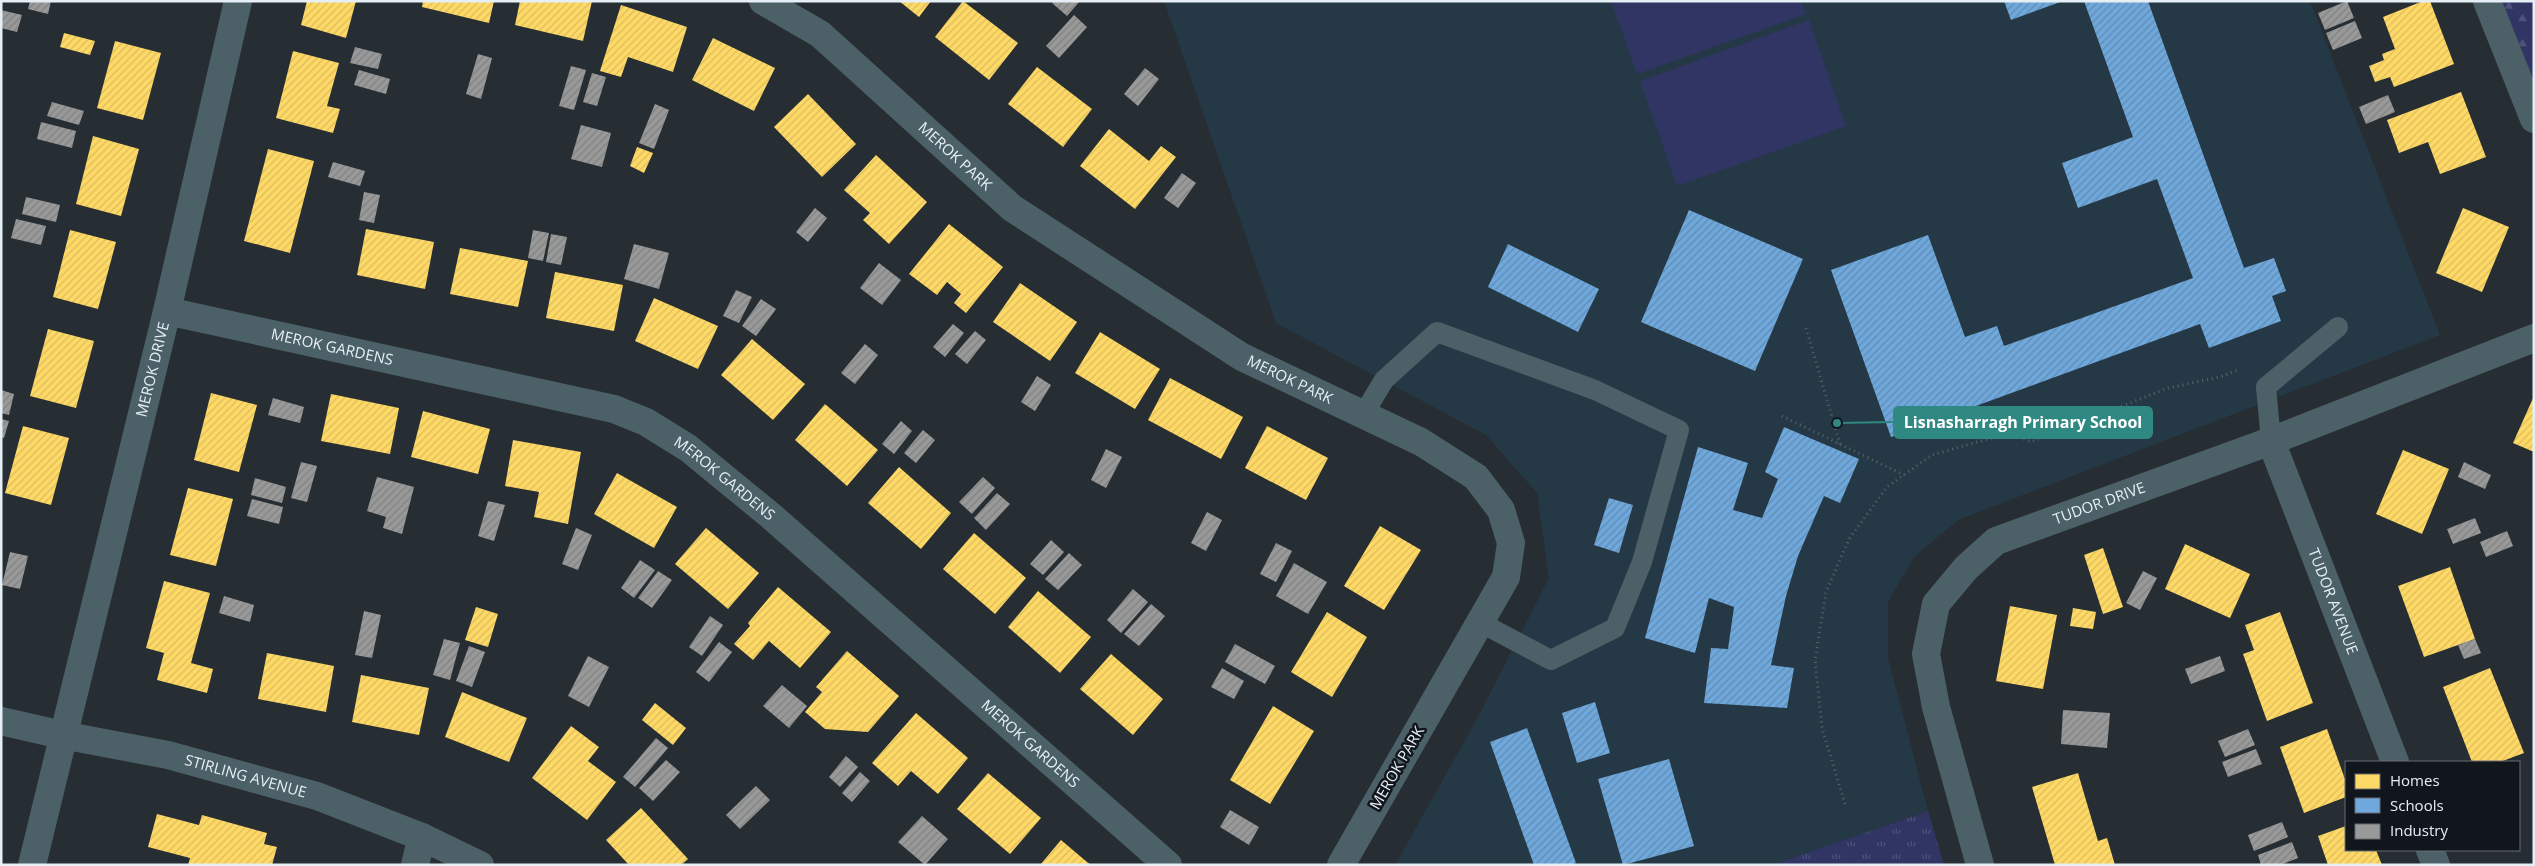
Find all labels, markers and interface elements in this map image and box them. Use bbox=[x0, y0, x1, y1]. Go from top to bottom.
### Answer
street label: MEROK PARK bbox=[915, 117, 997, 195]
street label: MEROK DRIVE bbox=[131, 320, 173, 419]
street label: MEROK GARDENS bbox=[269, 323, 395, 369]
street label: MEROK PARK bbox=[1244, 350, 1337, 408]
callout: Lisnasharragh Primary School bbox=[1894, 407, 2152, 438]
text: Lisnasharragh Primary School bbox=[1904, 411, 2142, 433]
street label: MEROK GARDENS bbox=[671, 431, 780, 524]
street label: TUDOR DRIVE bbox=[2050, 477, 2148, 528]
street label: TUDOR AVENUE bbox=[2304, 545, 2363, 657]
street label: MEROK GARDENS bbox=[978, 695, 1084, 792]
street label: MEROK PARK bbox=[1364, 722, 1428, 813]
street label: STIRLING AVENUE bbox=[183, 749, 309, 802]
legend bbox=[2345, 761, 2520, 851]
text: Homes bbox=[2390, 770, 2440, 790]
text: Schools bbox=[2390, 795, 2444, 815]
text: Industry bbox=[2390, 820, 2448, 840]

